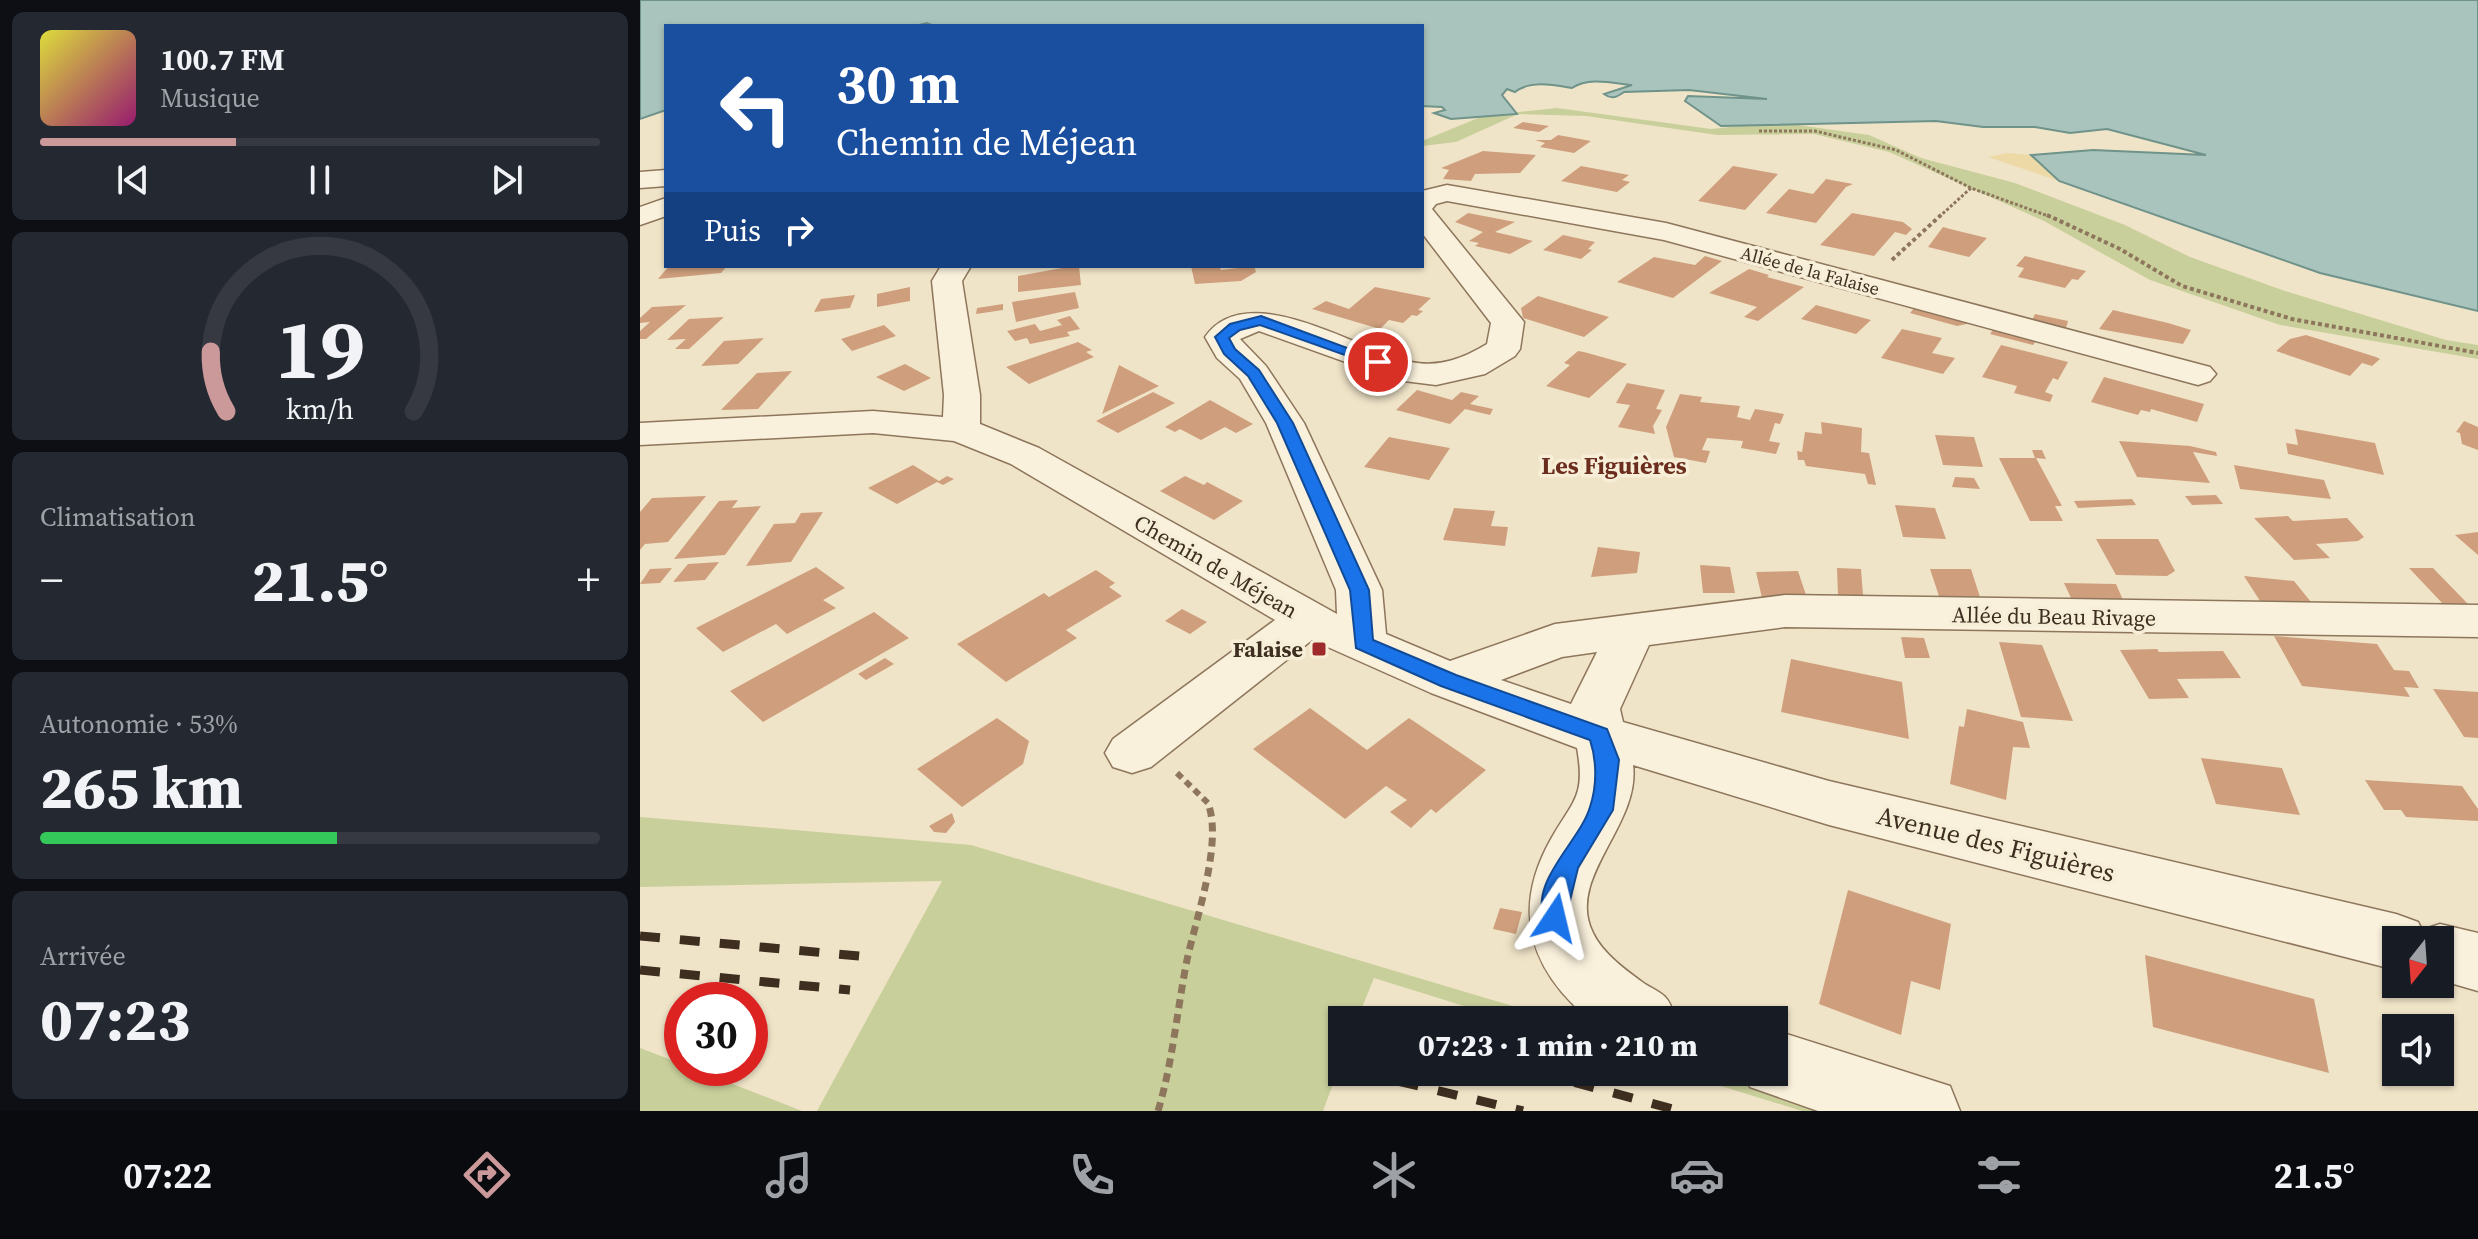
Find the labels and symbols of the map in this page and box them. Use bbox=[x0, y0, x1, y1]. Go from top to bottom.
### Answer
street label: Allée de la Falaise bbox=[1738, 240, 1882, 301]
pin bbox=[1344, 328, 1412, 396]
district label: Les Figuières bbox=[1541, 449, 1687, 482]
street label: Chemin de Méjean bbox=[1129, 507, 1303, 625]
street label: Allée du Beau Rivage bbox=[1952, 599, 2156, 633]
place label: Falaise bbox=[1233, 634, 1303, 664]
marker: Falaise bbox=[1310, 640, 1328, 658]
street label: Avenue des Figuières bbox=[1873, 797, 2119, 891]
position arrow bbox=[1513, 876, 1597, 960]
north arrow bbox=[2382, 926, 2454, 998]
speed limit sign: 30 bbox=[664, 982, 768, 1086]

